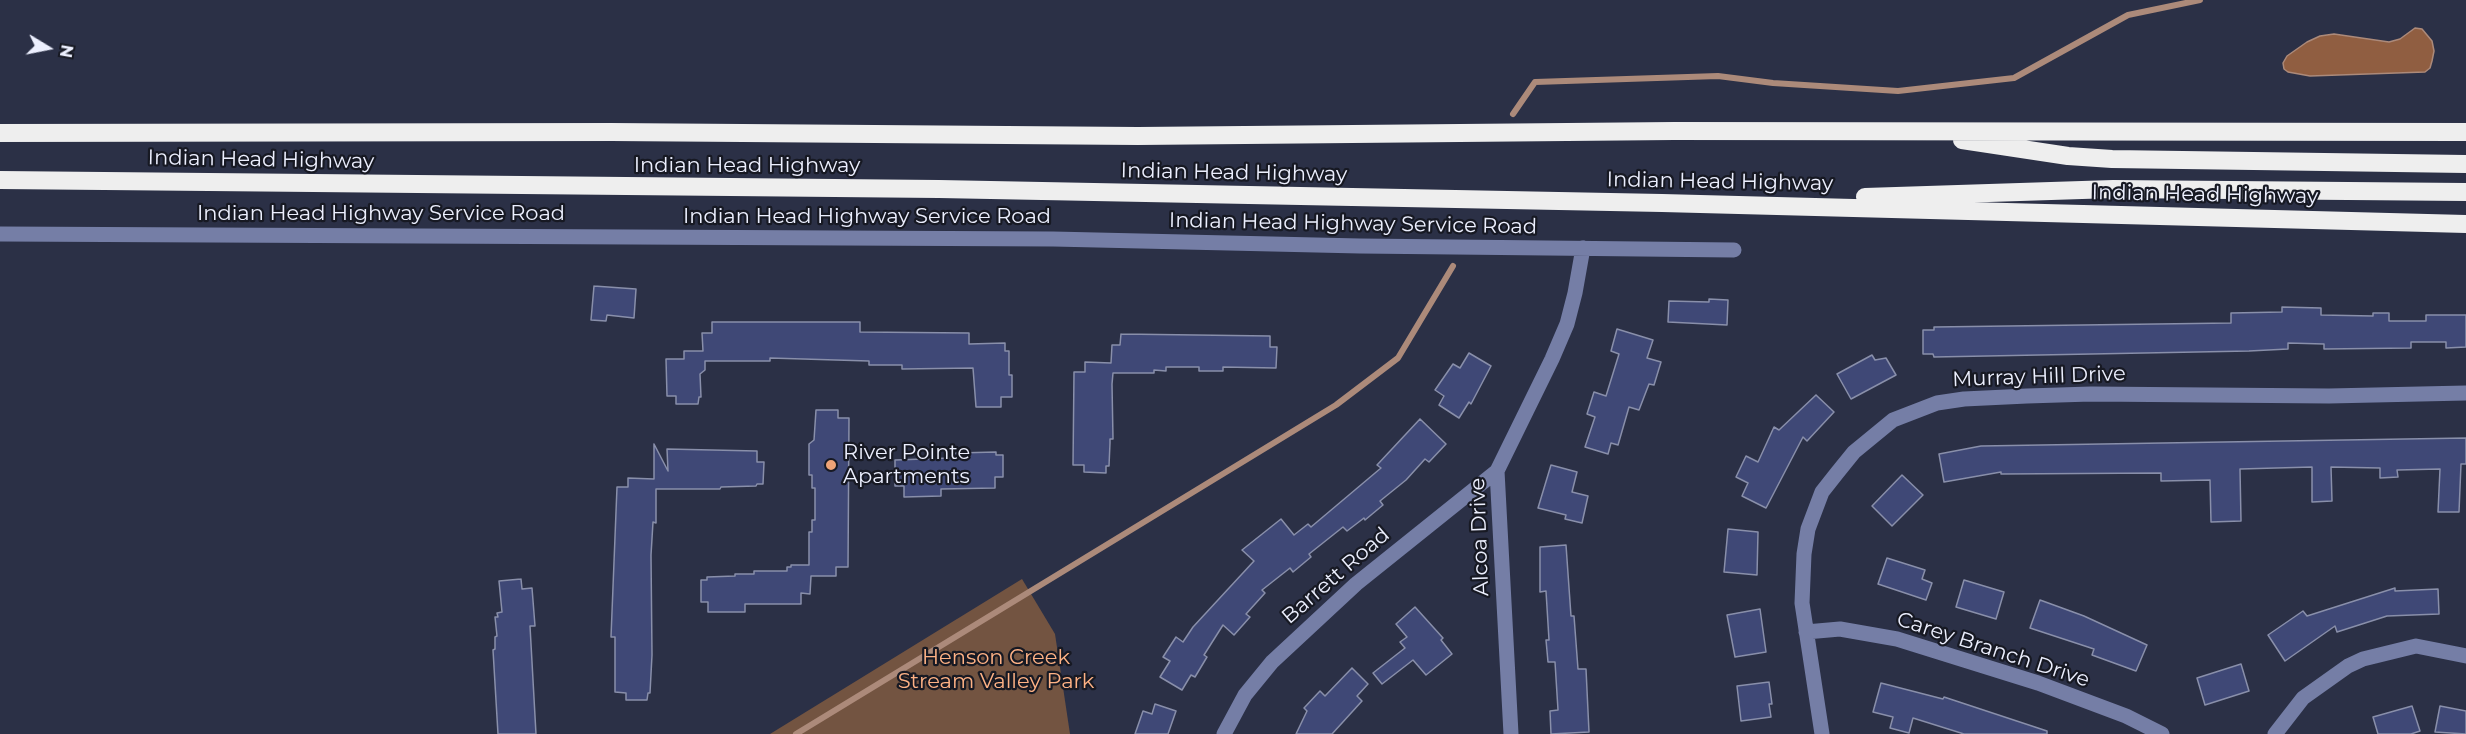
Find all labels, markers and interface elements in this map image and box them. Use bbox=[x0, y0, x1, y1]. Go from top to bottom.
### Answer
north arrow bbox=[18, 18, 78, 78]
text: N bbox=[56, 43, 77, 59]
street label: Indian Head Highway bbox=[148, 145, 374, 175]
street label: Indian Head Highway bbox=[634, 153, 860, 179]
street label: Indian Head Highway bbox=[1121, 158, 1347, 188]
street label: Indian Head Highway bbox=[1607, 167, 1833, 197]
street label: Indian Head Highway bbox=[2092, 180, 2318, 210]
street label: Indian Head Highway Service Road bbox=[197, 201, 565, 227]
street label: Indian Head Highway Service Road bbox=[683, 204, 1051, 230]
street label: Indian Head Highway Service Road bbox=[1169, 208, 1537, 240]
street label: Murray Hill Drive bbox=[1952, 361, 2126, 393]
place label: River Pointe Apartments bbox=[843, 440, 970, 490]
marker: River Pointe Apartments bbox=[824, 458, 838, 472]
street label: Alcoa Drive bbox=[1465, 477, 1495, 597]
street label: Barrett Road bbox=[1277, 522, 1395, 630]
street label: Carey Branch Drive bbox=[1894, 607, 2092, 693]
park label: Henson Creek Stream Valley Park bbox=[898, 645, 1094, 695]

